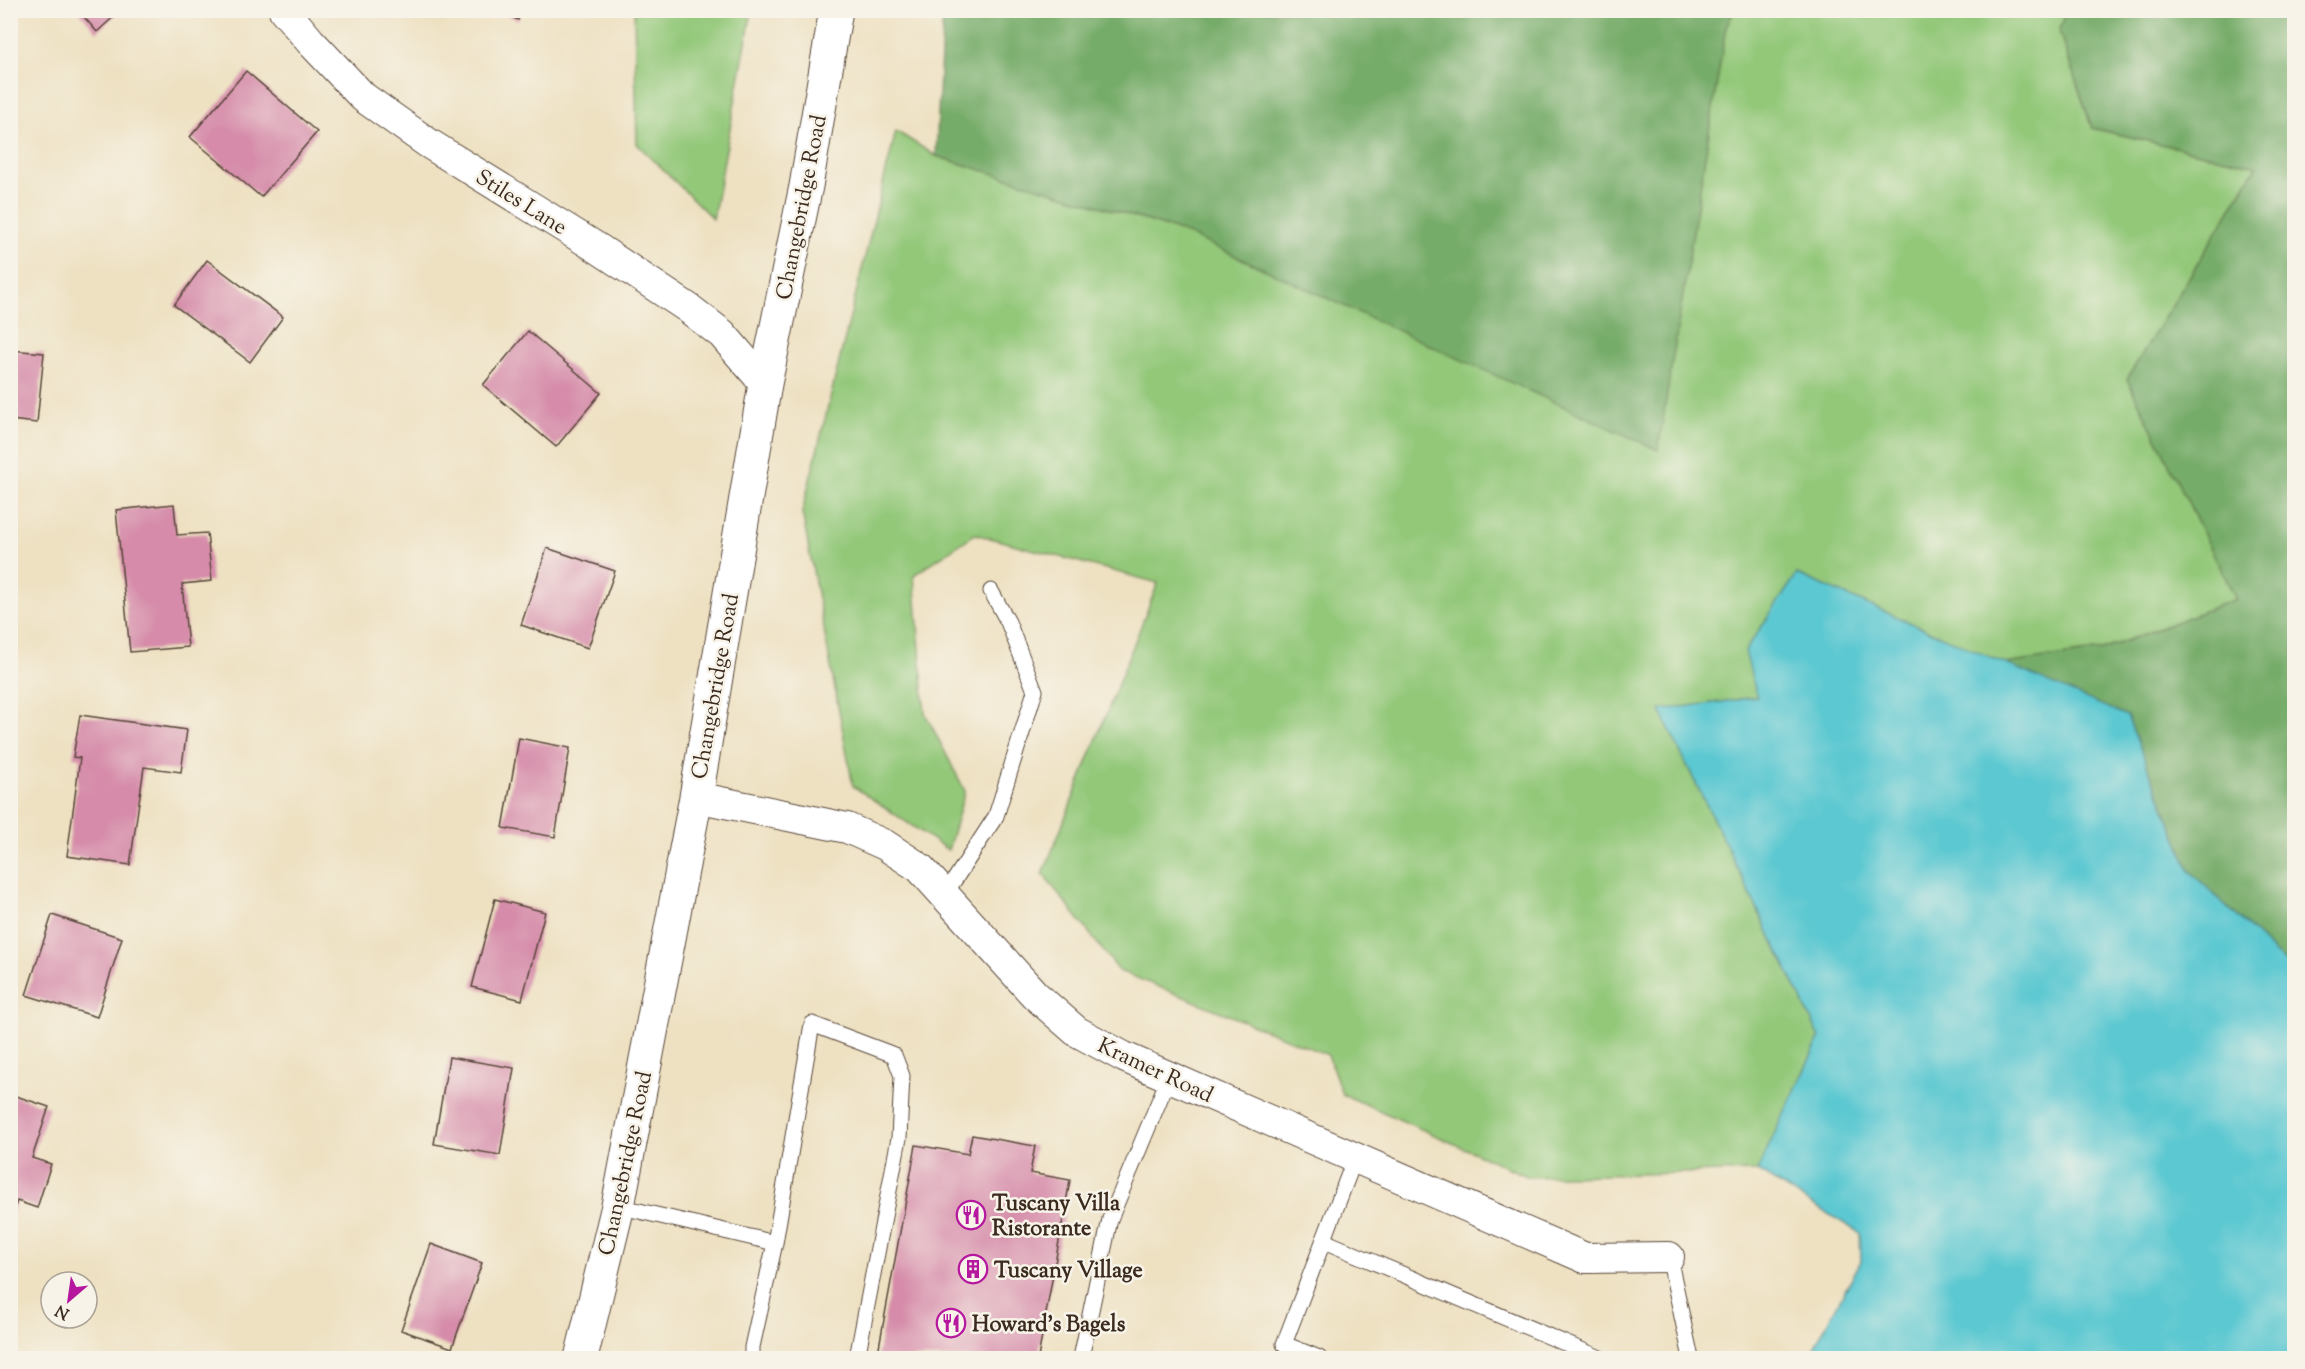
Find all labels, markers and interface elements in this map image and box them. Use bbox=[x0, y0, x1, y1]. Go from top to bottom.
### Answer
street label: Changebridge Road bbox=[769, 112, 837, 303]
street label: Stiles Lane bbox=[468, 163, 572, 244]
street label: Changebridge Road bbox=[685, 591, 749, 782]
street label: Kramer Road bbox=[1092, 1031, 1218, 1113]
street label: Changebridge Road bbox=[592, 1068, 662, 1259]
place label: Tuscany Villa Ristorante bbox=[992, 1189, 1121, 1246]
restaurant icon: Tuscany Villa Ristorante bbox=[955, 1199, 987, 1231]
building icon: Tuscany Village bbox=[957, 1253, 989, 1285]
place label: Tuscany Village bbox=[994, 1256, 1143, 1288]
north arrow bbox=[39, 1270, 99, 1330]
text: N bbox=[52, 1298, 74, 1324]
restaurant icon: Howard's Bagels bbox=[935, 1307, 967, 1339]
place label: Howard's Bagels bbox=[972, 1310, 1126, 1342]

